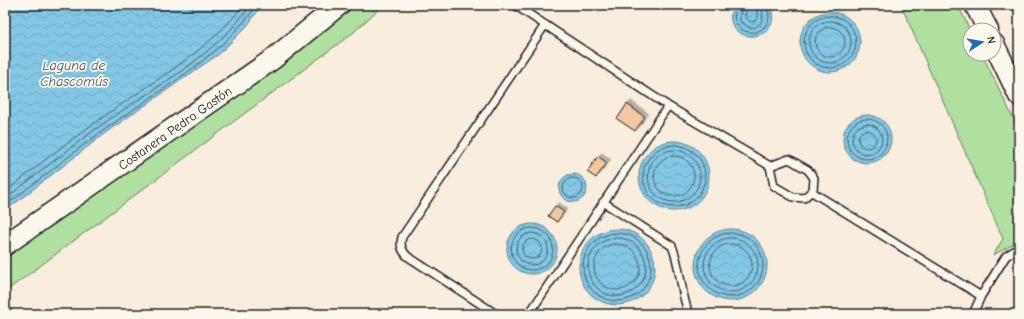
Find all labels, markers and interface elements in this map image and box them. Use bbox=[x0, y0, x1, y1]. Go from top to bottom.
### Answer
north arrow bbox=[962, 22, 1002, 62]
text: N bbox=[984, 35, 998, 45]
water label: Laguna de Chascomús bbox=[40, 57, 108, 90]
street label: Costanera Pedro Gastón bbox=[115, 83, 235, 173]

